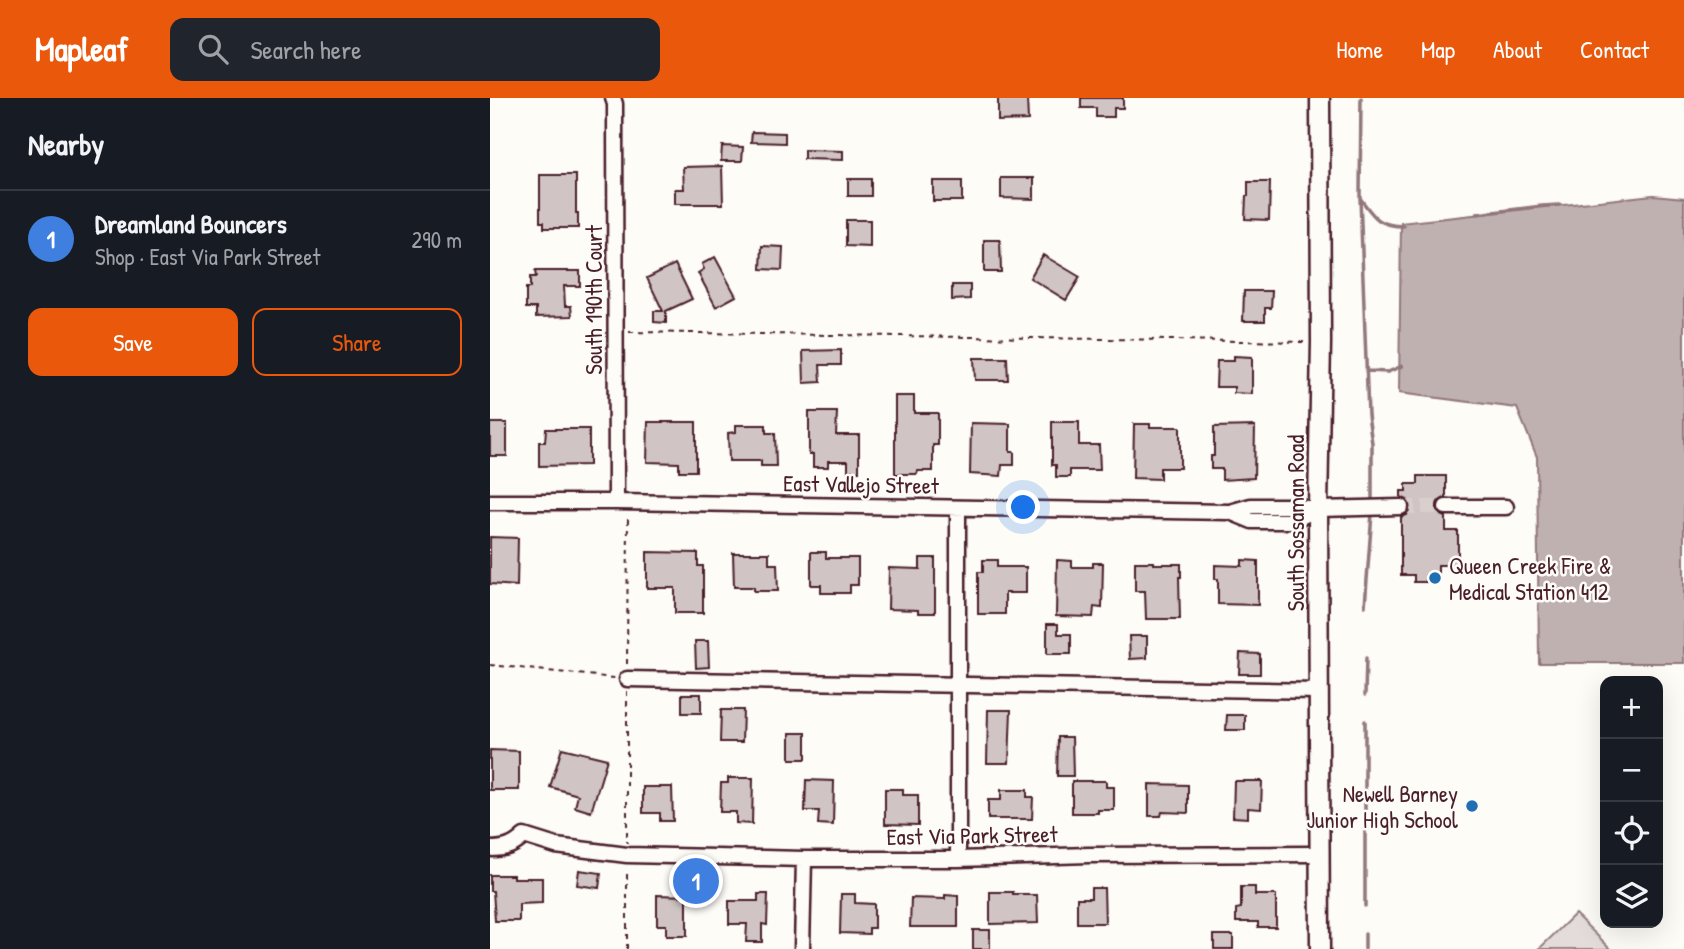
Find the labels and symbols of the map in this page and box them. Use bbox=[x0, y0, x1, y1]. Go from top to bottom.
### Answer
street label: South 190th Court bbox=[578, 224, 609, 375]
street label: South Sossaman Road bbox=[1280, 435, 1311, 611]
street label: East Vallejo Street bbox=[783, 467, 940, 501]
your location bbox=[1006, 490, 1040, 524]
place label: Queen Creek Fire & Medical Station 412 bbox=[1449, 550, 1611, 607]
marker: Queen Creek Fire & Medical Station 412 bbox=[1427, 570, 1443, 586]
place label: Newell Barney Junior High School bbox=[1306, 778, 1459, 835]
marker: Newell Barney Junior High School bbox=[1464, 798, 1480, 814]
street label: East Via Park Street bbox=[886, 818, 1059, 852]
pin: 1 bbox=[673, 855, 719, 907]

